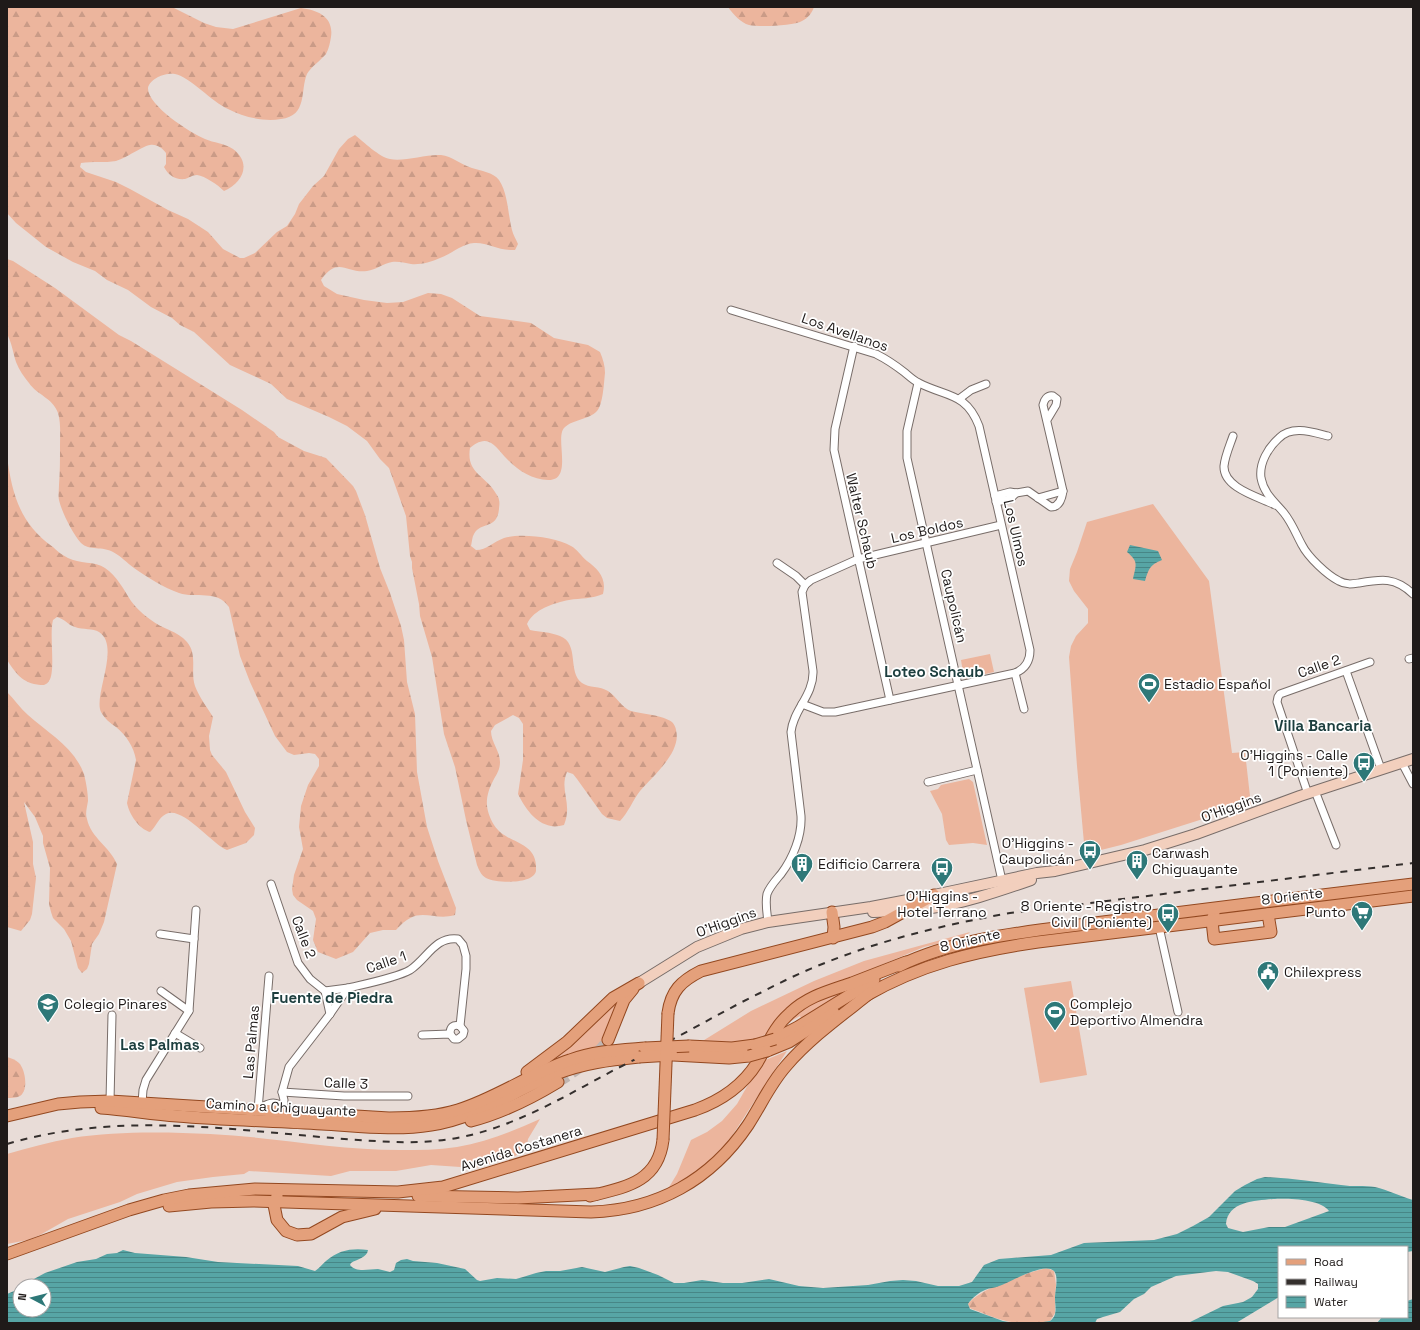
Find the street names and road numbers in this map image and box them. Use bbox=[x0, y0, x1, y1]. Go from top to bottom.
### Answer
street label: Los Avellanos bbox=[799, 309, 891, 355]
street label: Walter Schaub bbox=[842, 471, 882, 571]
street label: Los Ulmos bbox=[1000, 498, 1032, 568]
street label: Los Boldos bbox=[889, 513, 965, 547]
street label: Caupolicán bbox=[937, 567, 971, 645]
street label: Calle 2 bbox=[1295, 650, 1343, 682]
street label: O'Higgins bbox=[1198, 788, 1264, 826]
street label: 8 Oriente bbox=[1260, 883, 1324, 909]
street label: O'Higgins bbox=[693, 903, 759, 941]
street label: Calle 2 bbox=[288, 913, 320, 961]
street label: 8 Oriente bbox=[938, 924, 1002, 956]
street label: Calle 1 bbox=[363, 947, 409, 977]
street label: Las Palmas bbox=[239, 1004, 263, 1080]
street label: Calle 3 bbox=[324, 1073, 368, 1093]
street label: Camino a Chiguayante bbox=[205, 1094, 357, 1120]
street label: Avenida Costanera bbox=[458, 1121, 584, 1175]

